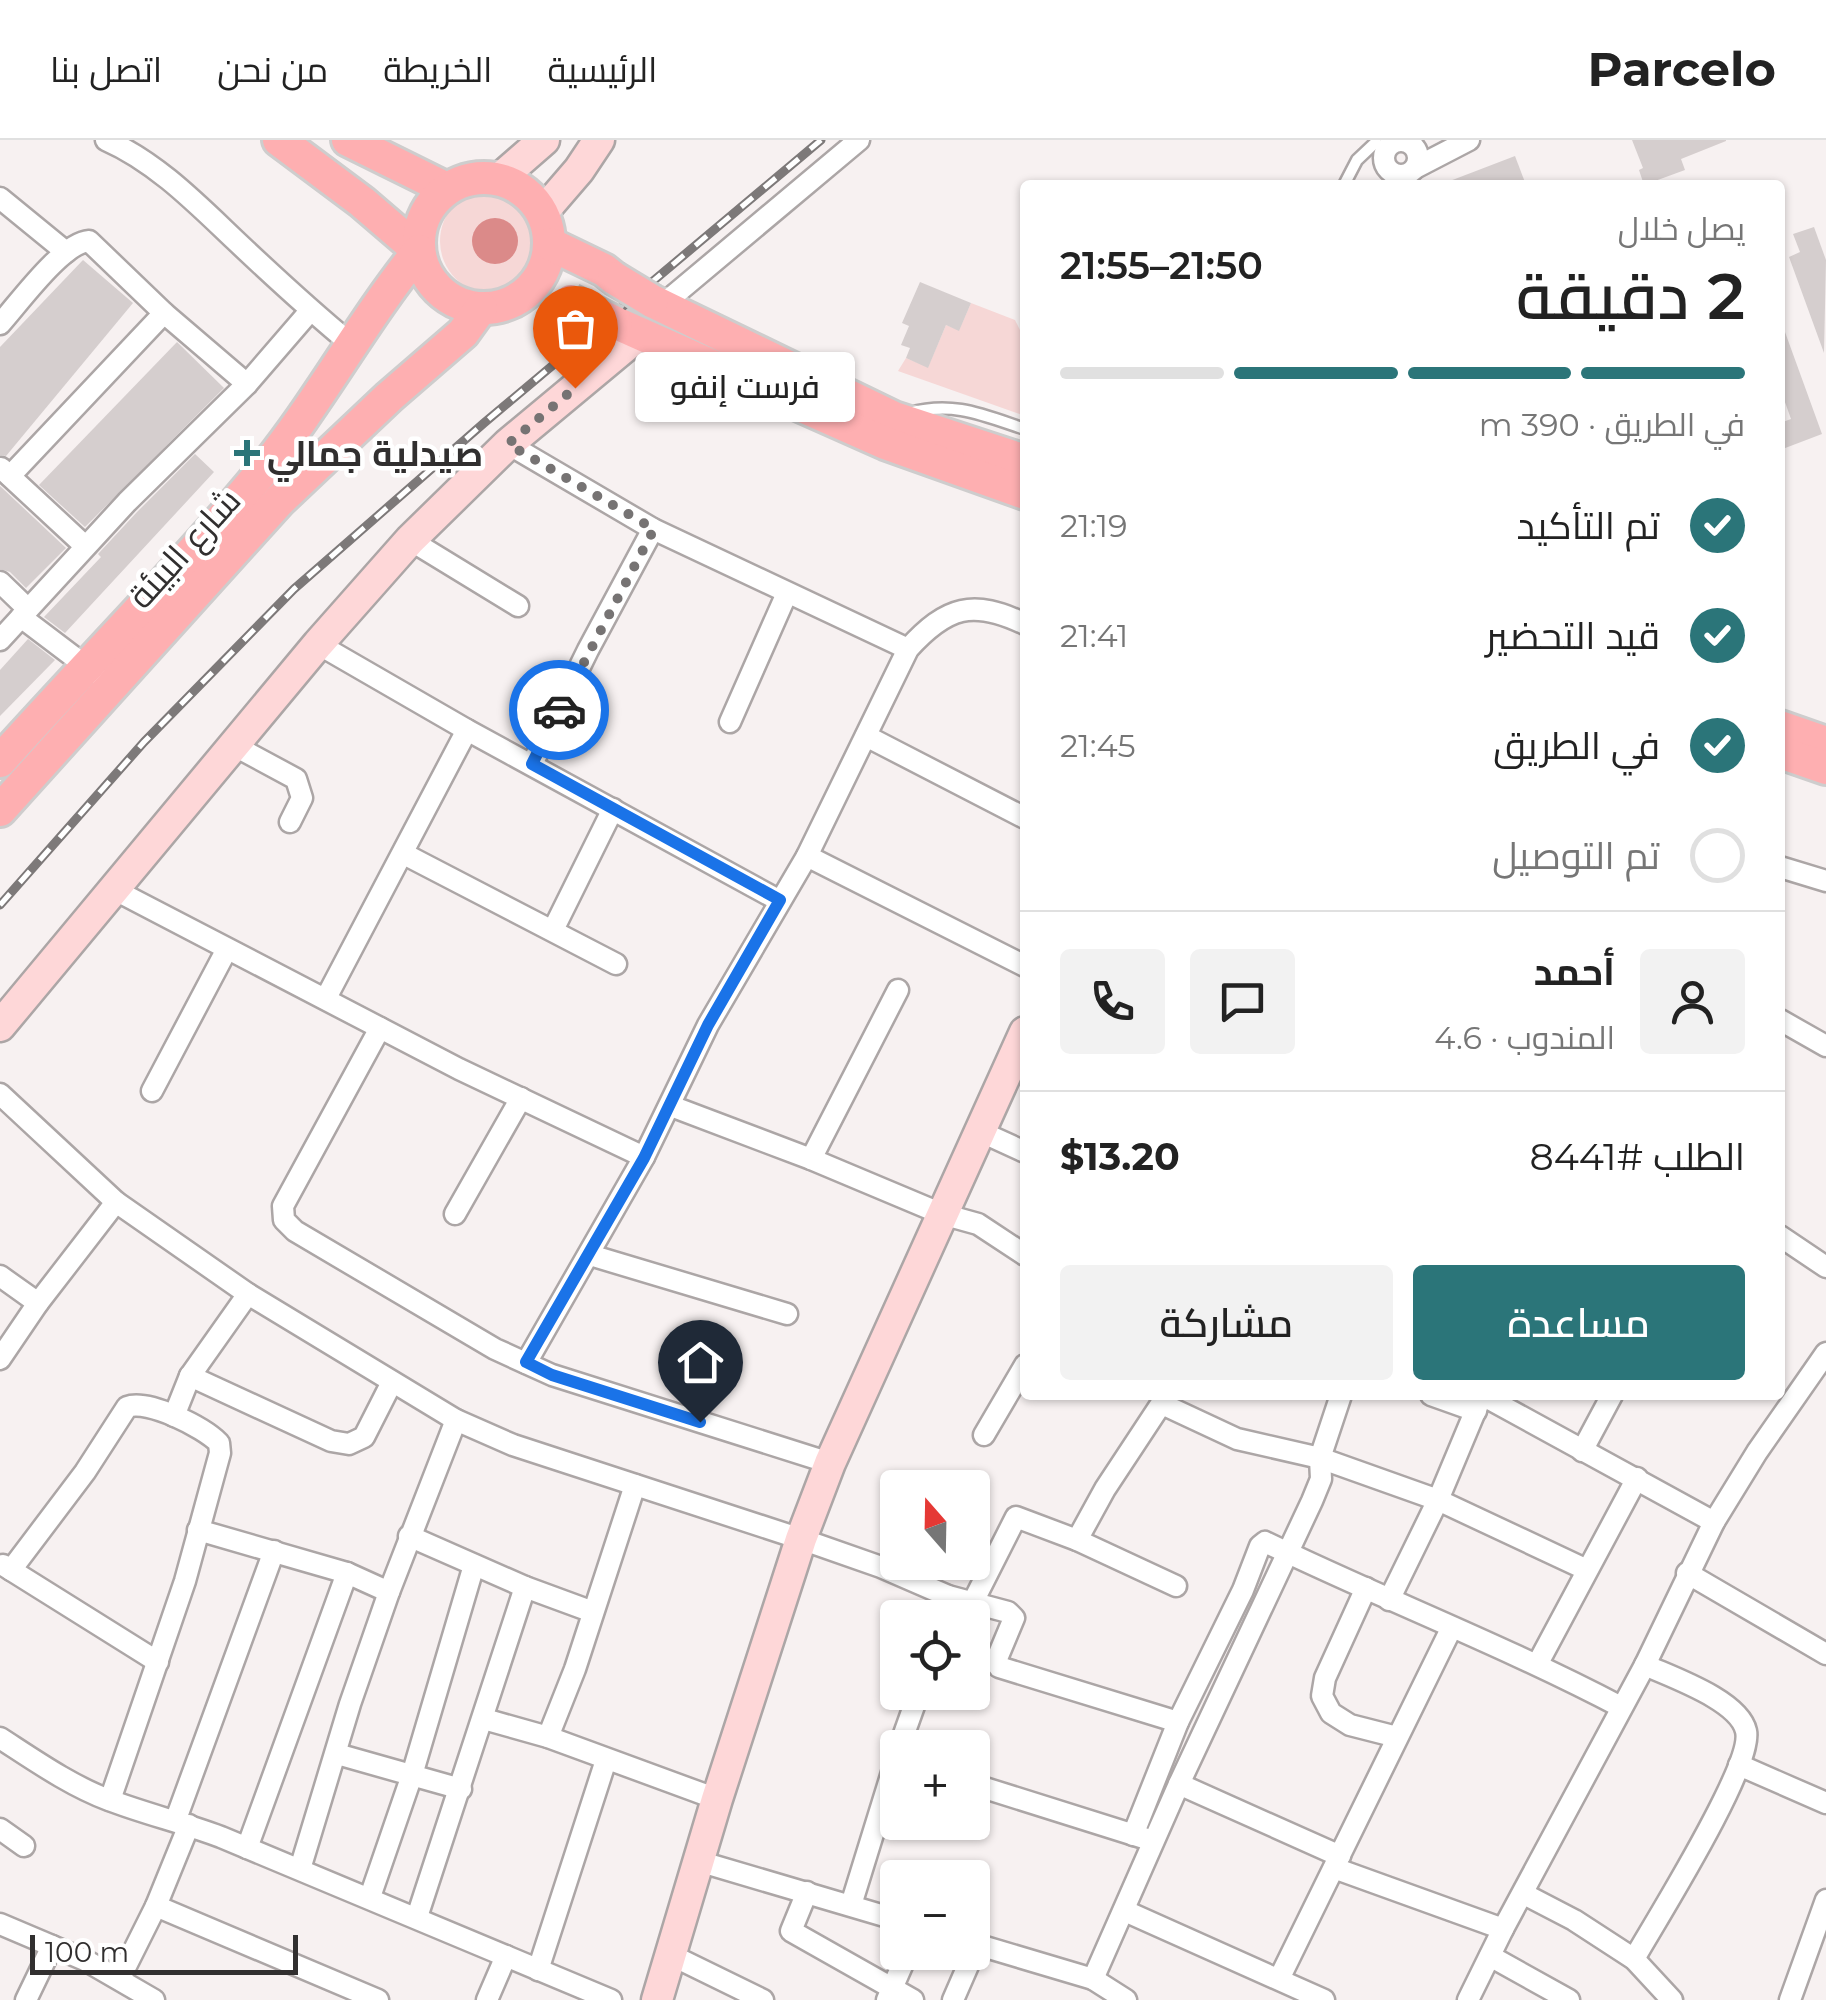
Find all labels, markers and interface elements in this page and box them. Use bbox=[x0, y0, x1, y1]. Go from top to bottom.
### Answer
text: Parcelo bbox=[1587, 40, 1776, 98]
text: اتصل بنا bbox=[50, 48, 162, 91]
text: من نحن bbox=[217, 48, 328, 91]
text: الخريطة bbox=[383, 48, 493, 91]
text: الرئيسية bbox=[548, 48, 657, 91]
text: يصل خلال bbox=[1618, 209, 1745, 248]
text: 21:50–21:55 bbox=[1060, 242, 1263, 289]
text: 2 دقيقة bbox=[1516, 256, 1745, 335]
pin bbox=[533, 286, 618, 389]
icon: bag bbox=[548, 301, 603, 356]
callout: فرست إنفو bbox=[635, 353, 855, 423]
text: فرست إنفو bbox=[670, 367, 820, 406]
text: في الطريق · 390 m bbox=[1479, 405, 1745, 444]
place label: صيدلية جمالي bbox=[267, 432, 483, 482]
marker: صيدلية جمالي bbox=[236, 442, 258, 464]
street label: شارع البيئة bbox=[119, 479, 251, 618]
icon: check bbox=[1690, 498, 1745, 553]
text: تم التأكيد bbox=[1517, 502, 1660, 549]
text: 21:19 bbox=[1060, 506, 1128, 545]
icon: check bbox=[1690, 608, 1745, 663]
text: قيد التحضير bbox=[1486, 612, 1660, 659]
text: 21:41 bbox=[1060, 616, 1128, 655]
courier bbox=[509, 660, 609, 760]
icon: car bbox=[532, 683, 587, 738]
icon: check bbox=[1690, 718, 1745, 773]
text: في الطريق bbox=[1493, 722, 1660, 769]
text: 21:45 bbox=[1060, 726, 1136, 765]
text: تم التوصيل bbox=[1492, 832, 1660, 879]
text: أحمد bbox=[1534, 948, 1615, 995]
button: phone bbox=[1060, 949, 1165, 1054]
button: chat bbox=[1190, 949, 1295, 1054]
button: person bbox=[1640, 949, 1745, 1054]
text: المندوب · 4.6 bbox=[1434, 1018, 1615, 1057]
text: $13.20 bbox=[1060, 1133, 1180, 1180]
text: الطلب #8441 bbox=[1529, 1133, 1745, 1180]
button: مشاركة bbox=[1060, 1265, 1393, 1380]
button: مساعدة bbox=[1413, 1265, 1745, 1380]
pin bbox=[658, 1320, 743, 1423]
icon: home bbox=[673, 1335, 728, 1390]
north arrow bbox=[880, 1470, 990, 1580]
map controls bbox=[880, 1470, 990, 1970]
button: locate bbox=[880, 1600, 990, 1710]
button: + bbox=[880, 1730, 990, 1840]
button: − bbox=[880, 1860, 990, 1970]
scale bar bbox=[30, 1930, 298, 1974]
text: 100 m bbox=[45, 1935, 129, 1969]

